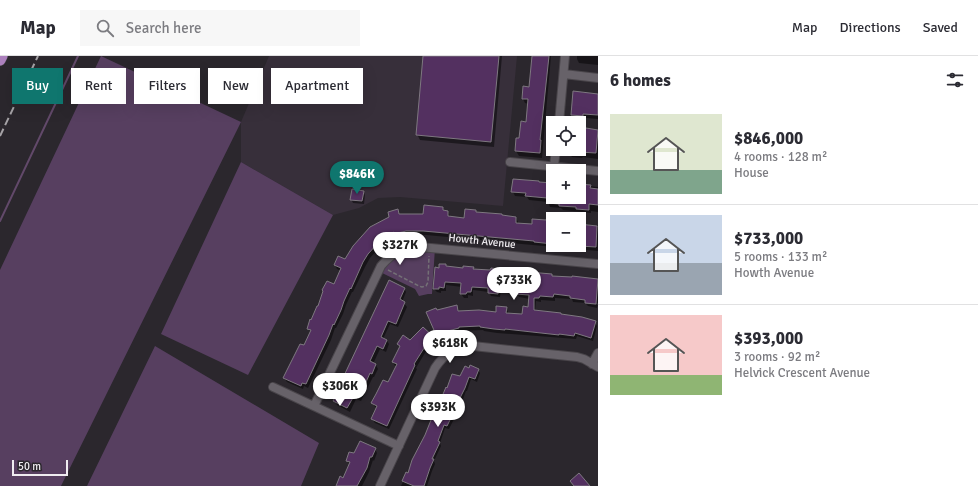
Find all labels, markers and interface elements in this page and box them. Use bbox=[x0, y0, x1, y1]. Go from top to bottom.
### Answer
search box bbox=[80, 10, 360, 46]
text: Map bbox=[20, 16, 56, 40]
icon: search bbox=[94, 17, 116, 39]
text: Search here bbox=[126, 19, 201, 37]
text: Map bbox=[792, 19, 818, 36]
text: Directions bbox=[840, 19, 901, 36]
text: Saved bbox=[923, 19, 958, 36]
chip: Buy bbox=[12, 68, 63, 104]
chip: Rent bbox=[71, 68, 126, 104]
chip: Filters bbox=[134, 68, 200, 104]
chip: New bbox=[208, 68, 263, 104]
chip: Apartment bbox=[271, 68, 363, 104]
icon: filters bbox=[944, 69, 966, 91]
text: 6 homes bbox=[610, 70, 671, 91]
map controls bbox=[546, 116, 586, 252]
button: locate bbox=[546, 116, 586, 156]
text: $846,000 bbox=[734, 128, 803, 149]
icon: home bbox=[642, 130, 690, 178]
text: 4 rooms · 128 m² bbox=[734, 149, 827, 165]
pin: $846K bbox=[329, 161, 385, 195]
button: + bbox=[546, 164, 586, 204]
text: House bbox=[734, 165, 769, 181]
text: $846K bbox=[339, 166, 375, 182]
button: − bbox=[546, 212, 586, 252]
text: $733,000 bbox=[734, 228, 803, 249]
street label: Howth Avenue bbox=[448, 231, 516, 251]
icon: home bbox=[642, 231, 690, 279]
pin: $327K bbox=[372, 232, 428, 266]
text: $327K bbox=[382, 237, 418, 253]
text: 5 rooms · 133 m² bbox=[734, 249, 827, 265]
text: Howth Avenue bbox=[734, 265, 814, 281]
pin: $733K bbox=[486, 267, 542, 301]
text: $733K bbox=[496, 272, 532, 288]
text: $393,000 bbox=[734, 328, 803, 349]
pin: $618K bbox=[422, 330, 478, 364]
icon: home bbox=[642, 331, 690, 379]
text: $618K bbox=[432, 335, 468, 351]
text: 3 rooms · 92 m² bbox=[734, 349, 820, 365]
text: Helvick Crescent Avenue bbox=[734, 365, 870, 381]
pin: $306K bbox=[312, 373, 368, 407]
text: $306K bbox=[322, 378, 358, 394]
pin: $393K bbox=[410, 394, 466, 428]
text: $393K bbox=[420, 399, 456, 415]
scale bar bbox=[12, 458, 68, 477]
text: 50 m bbox=[18, 460, 41, 473]

